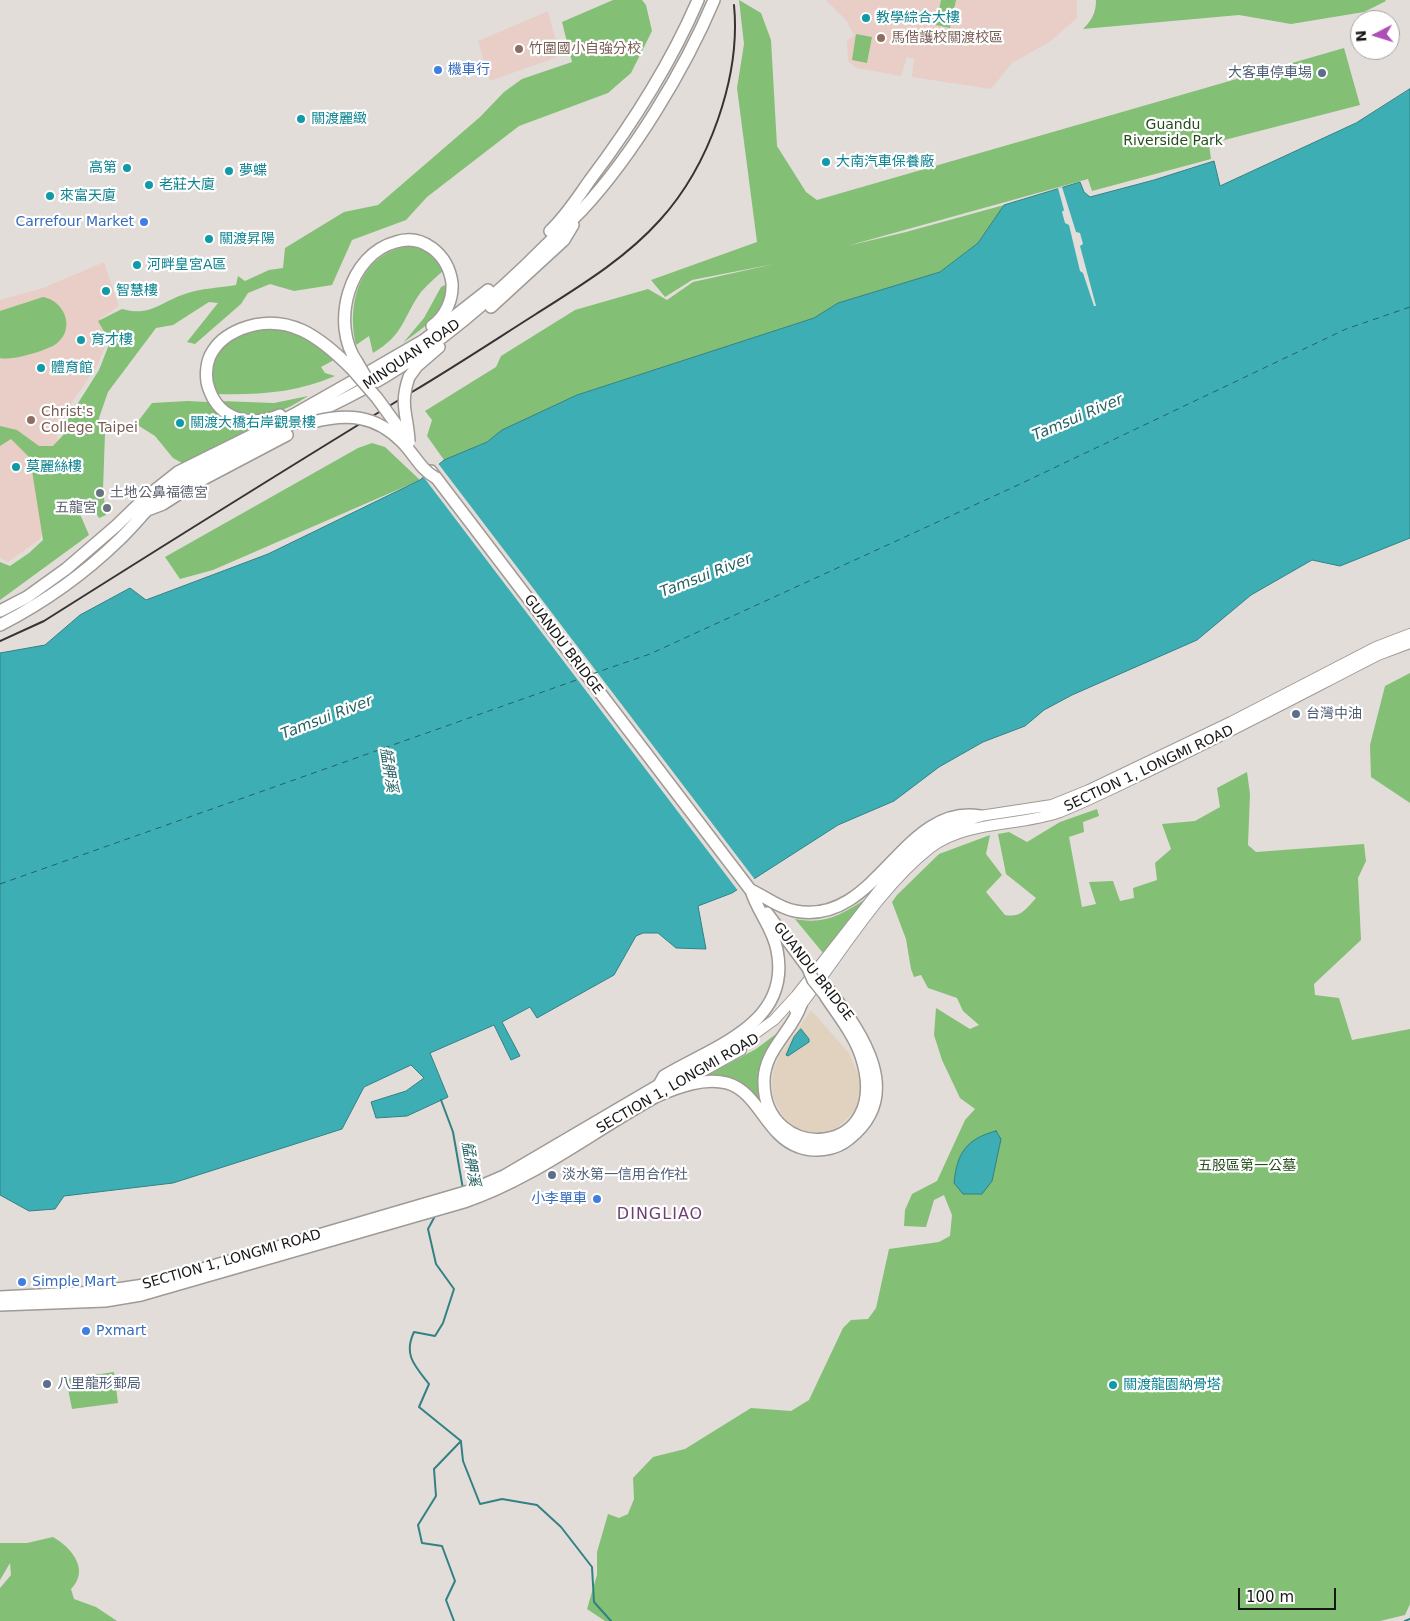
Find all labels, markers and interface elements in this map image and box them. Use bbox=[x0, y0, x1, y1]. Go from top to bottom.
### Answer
place label: 教學綜合大樓 bbox=[876, 10, 960, 26]
north arrow bbox=[1350, 10, 1400, 60]
marker: 教學綜合大樓 bbox=[860, 12, 872, 24]
place label: 馬偕護校關渡校區 bbox=[891, 30, 1003, 46]
text: N bbox=[1353, 30, 1370, 43]
marker: 馬偕護校關渡校區 bbox=[875, 32, 887, 44]
place label: 竹圍國小自強分校 bbox=[529, 41, 641, 57]
marker: 竹圍國小自強分校 bbox=[513, 43, 525, 55]
place label: 機車行 bbox=[448, 62, 490, 78]
marker: 機車行 bbox=[432, 64, 444, 76]
place label: 大客車停車場 bbox=[1228, 65, 1312, 81]
marker: 大客車停車場 bbox=[1316, 67, 1328, 79]
place label: 關渡麗緻 bbox=[311, 111, 367, 127]
marker: 關渡麗緻 bbox=[295, 113, 307, 125]
park label: Guandu Riverside Park bbox=[1123, 117, 1223, 150]
place label: 大南汽車保養廠 bbox=[836, 154, 934, 170]
marker: 大南汽車保養廠 bbox=[820, 156, 832, 168]
place label: 高第 bbox=[89, 160, 117, 176]
marker: 高第 bbox=[121, 162, 133, 174]
place label: 夢蝶 bbox=[239, 163, 267, 179]
marker: 夢蝶 bbox=[223, 165, 235, 177]
place label: 老莊大廈 bbox=[159, 177, 215, 193]
marker: 老莊大廈 bbox=[143, 179, 155, 191]
place label: 來富天廈 bbox=[60, 188, 116, 204]
marker: 來富天廈 bbox=[44, 190, 56, 202]
place label: Carrefour Market bbox=[15, 214, 134, 230]
marker: Carrefour Market bbox=[138, 216, 150, 228]
place label: 關渡昇陽 bbox=[219, 231, 275, 247]
marker: 關渡昇陽 bbox=[203, 233, 215, 245]
place label: 河畔皇宮A區 bbox=[147, 257, 227, 273]
marker: 河畔皇宮A區 bbox=[131, 259, 143, 271]
place label: 智慧樓 bbox=[116, 283, 158, 299]
marker: 智慧樓 bbox=[100, 285, 112, 297]
street label: MINQUAN ROAD bbox=[360, 316, 464, 394]
place label: 育才樓 bbox=[91, 332, 133, 348]
marker: 育才樓 bbox=[75, 334, 87, 346]
place label: 體育館 bbox=[51, 360, 93, 376]
marker: 體育館 bbox=[35, 362, 47, 374]
water label: Tamsui River bbox=[1030, 391, 1126, 445]
place label: Christ's College Taipei bbox=[41, 404, 138, 437]
marker: Christ's College Taipei bbox=[25, 414, 37, 426]
place label: 關渡大橋右岸觀景樓 bbox=[190, 415, 316, 431]
marker: 關渡大橋右岸觀景樓 bbox=[174, 417, 186, 429]
place label: 莫麗絲樓 bbox=[26, 459, 82, 475]
marker: 莫麗絲樓 bbox=[10, 461, 22, 473]
place label: 土地公鼻福德宮 bbox=[110, 485, 208, 501]
marker: 土地公鼻福德宮 bbox=[94, 487, 106, 499]
place label: 五龍宮 bbox=[55, 500, 97, 516]
marker: 五龍宮 bbox=[101, 502, 113, 514]
water label: Tamsui River bbox=[658, 550, 754, 602]
street label: GUANDU BRIDGE bbox=[520, 592, 606, 698]
water label: Tamsui River bbox=[279, 692, 375, 744]
place label: 台灣中油 bbox=[1306, 706, 1362, 722]
marker: 台灣中油 bbox=[1290, 708, 1302, 720]
street label: SECTION 1, LONGMI ROAD bbox=[1062, 722, 1236, 816]
water label: 艋舺溪 bbox=[376, 746, 400, 794]
street label: GUANDU BRIDGE bbox=[769, 919, 857, 1025]
street label: SECTION 1, LONGMI ROAD bbox=[594, 1030, 762, 1138]
water label: 艋舺溪 bbox=[457, 1140, 483, 1188]
park label: 五股區第一公墓 bbox=[1198, 1158, 1296, 1174]
place label: 淡水第一信用合作社 bbox=[562, 1167, 688, 1183]
marker: 淡水第一信用合作社 bbox=[546, 1169, 558, 1181]
place label: 小李單車 bbox=[531, 1191, 587, 1207]
marker: 小李單車 bbox=[591, 1193, 603, 1205]
district label: DINGLIAO bbox=[616, 1205, 704, 1225]
street label: SECTION 1, LONGMI ROAD bbox=[141, 1226, 323, 1294]
place label: Simple Mart bbox=[32, 1274, 116, 1290]
marker: Simple Mart bbox=[16, 1276, 28, 1288]
place label: Pxmart bbox=[96, 1323, 146, 1339]
marker: Pxmart bbox=[80, 1325, 92, 1337]
place label: 八里龍形郵局 bbox=[57, 1376, 141, 1392]
place label: 關渡龍園納骨塔 bbox=[1123, 1377, 1221, 1393]
marker: 八里龍形郵局 bbox=[41, 1378, 53, 1390]
marker: 關渡龍園納骨塔 bbox=[1107, 1379, 1119, 1391]
scale bar bbox=[1240, 1578, 1338, 1610]
text: 100 m bbox=[1246, 1588, 1294, 1606]

